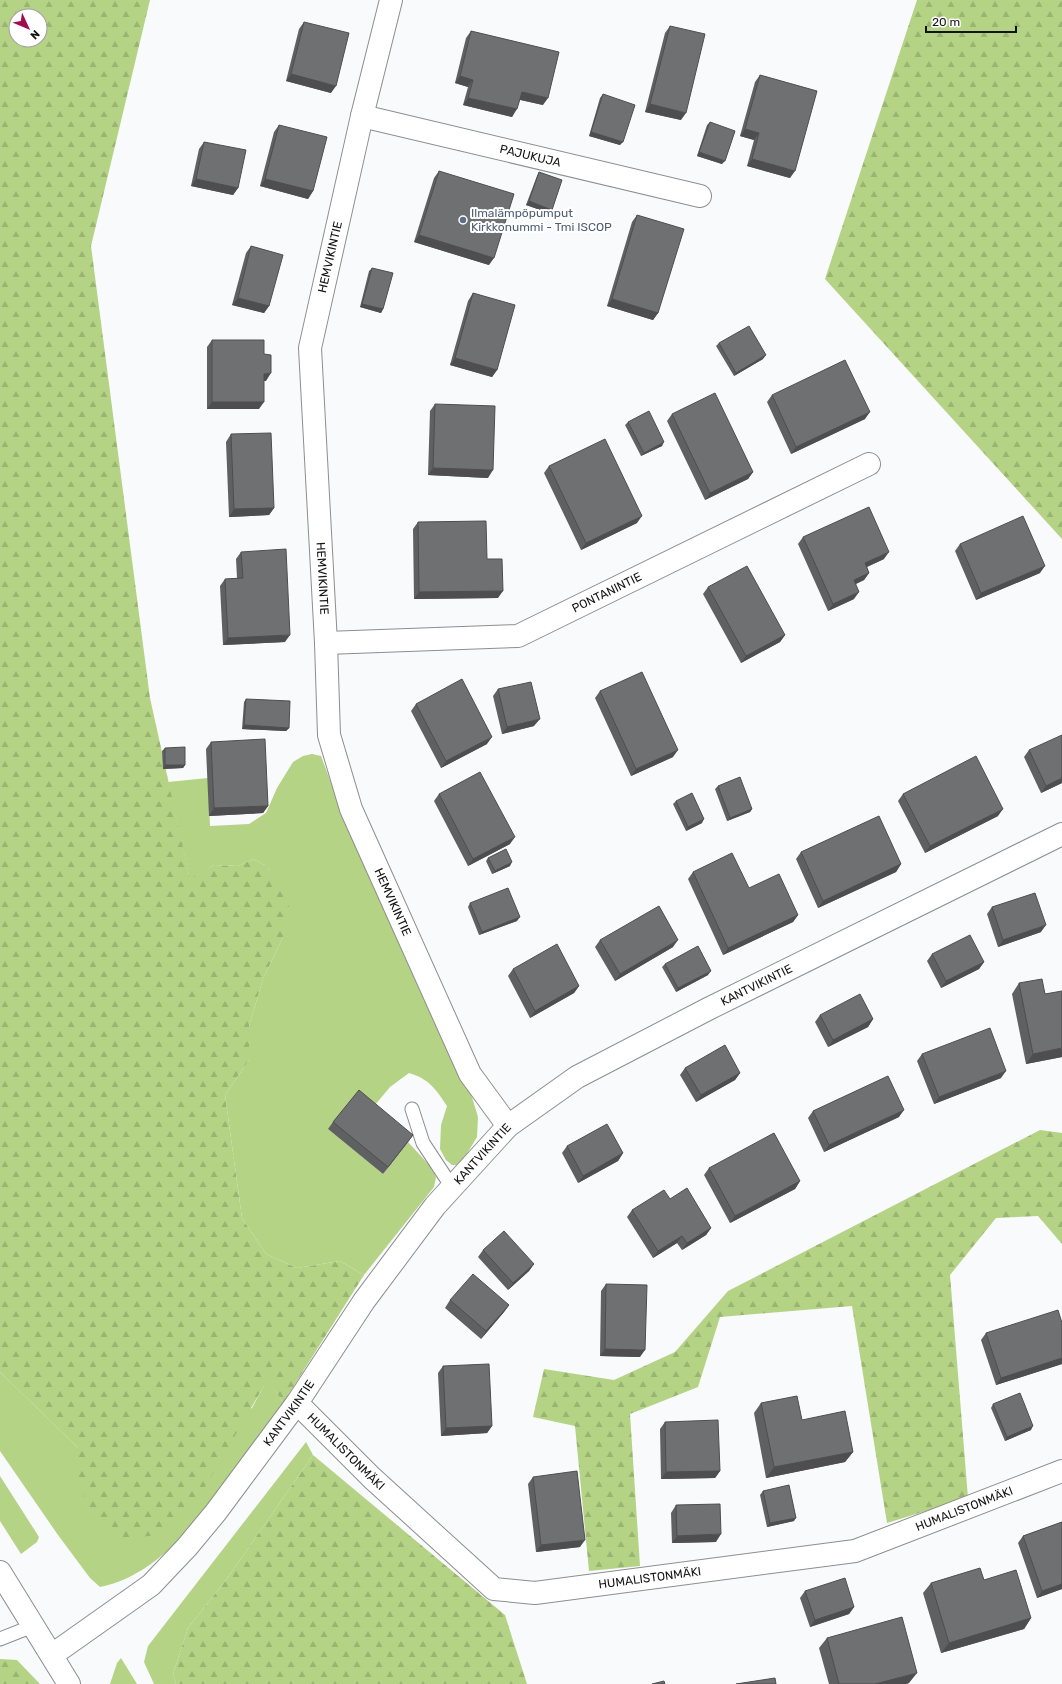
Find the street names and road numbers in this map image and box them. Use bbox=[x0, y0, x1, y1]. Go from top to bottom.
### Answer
street label: PAJUKUJA bbox=[498, 142, 562, 170]
street label: HEMVIKINTIE bbox=[315, 220, 345, 294]
street label: HEMVIKINTIE bbox=[314, 542, 331, 615]
street label: PONTANINTIE bbox=[570, 570, 644, 615]
street label: HEMVIKINTIE bbox=[371, 866, 414, 938]
street label: KANTVIKINTIE bbox=[718, 961, 794, 1009]
street label: KANTVIKINTIE bbox=[451, 1120, 514, 1187]
street label: KANTVIKINTIE bbox=[260, 1377, 317, 1449]
street label: HUMALISTONMÄKI bbox=[304, 1410, 388, 1493]
street label: HUMALISTONMÄKI bbox=[913, 1484, 1015, 1534]
street label: HUMALISTONMÄKI bbox=[598, 1564, 702, 1592]

